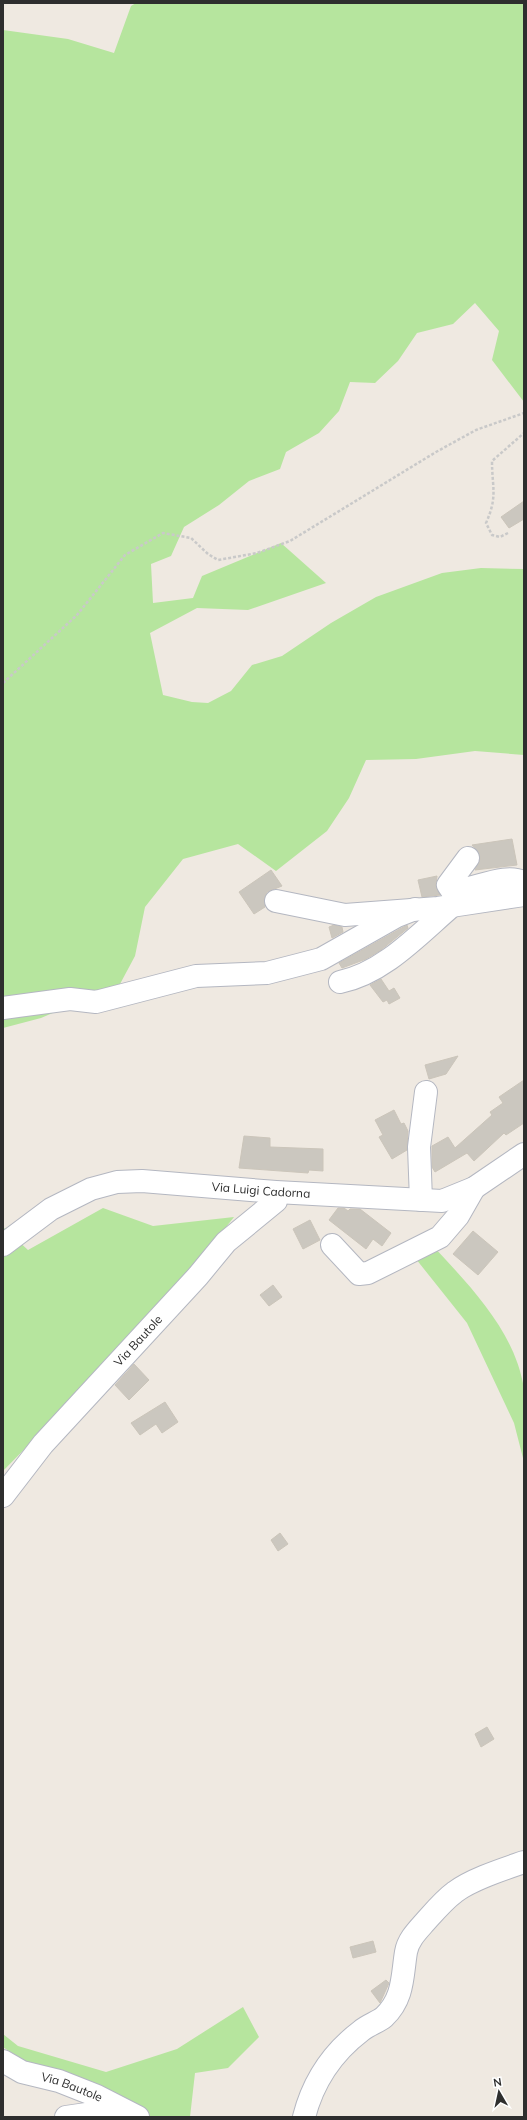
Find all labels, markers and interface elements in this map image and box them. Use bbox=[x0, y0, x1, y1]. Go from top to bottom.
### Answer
street label: Via Luigi Cadorna bbox=[211, 1179, 311, 1201]
street label: Via Bautole bbox=[111, 1312, 165, 1369]
street label: Via Bautole bbox=[40, 2069, 105, 2105]
north arrow bbox=[479, 2072, 519, 2112]
text: N bbox=[492, 2075, 503, 2090]

